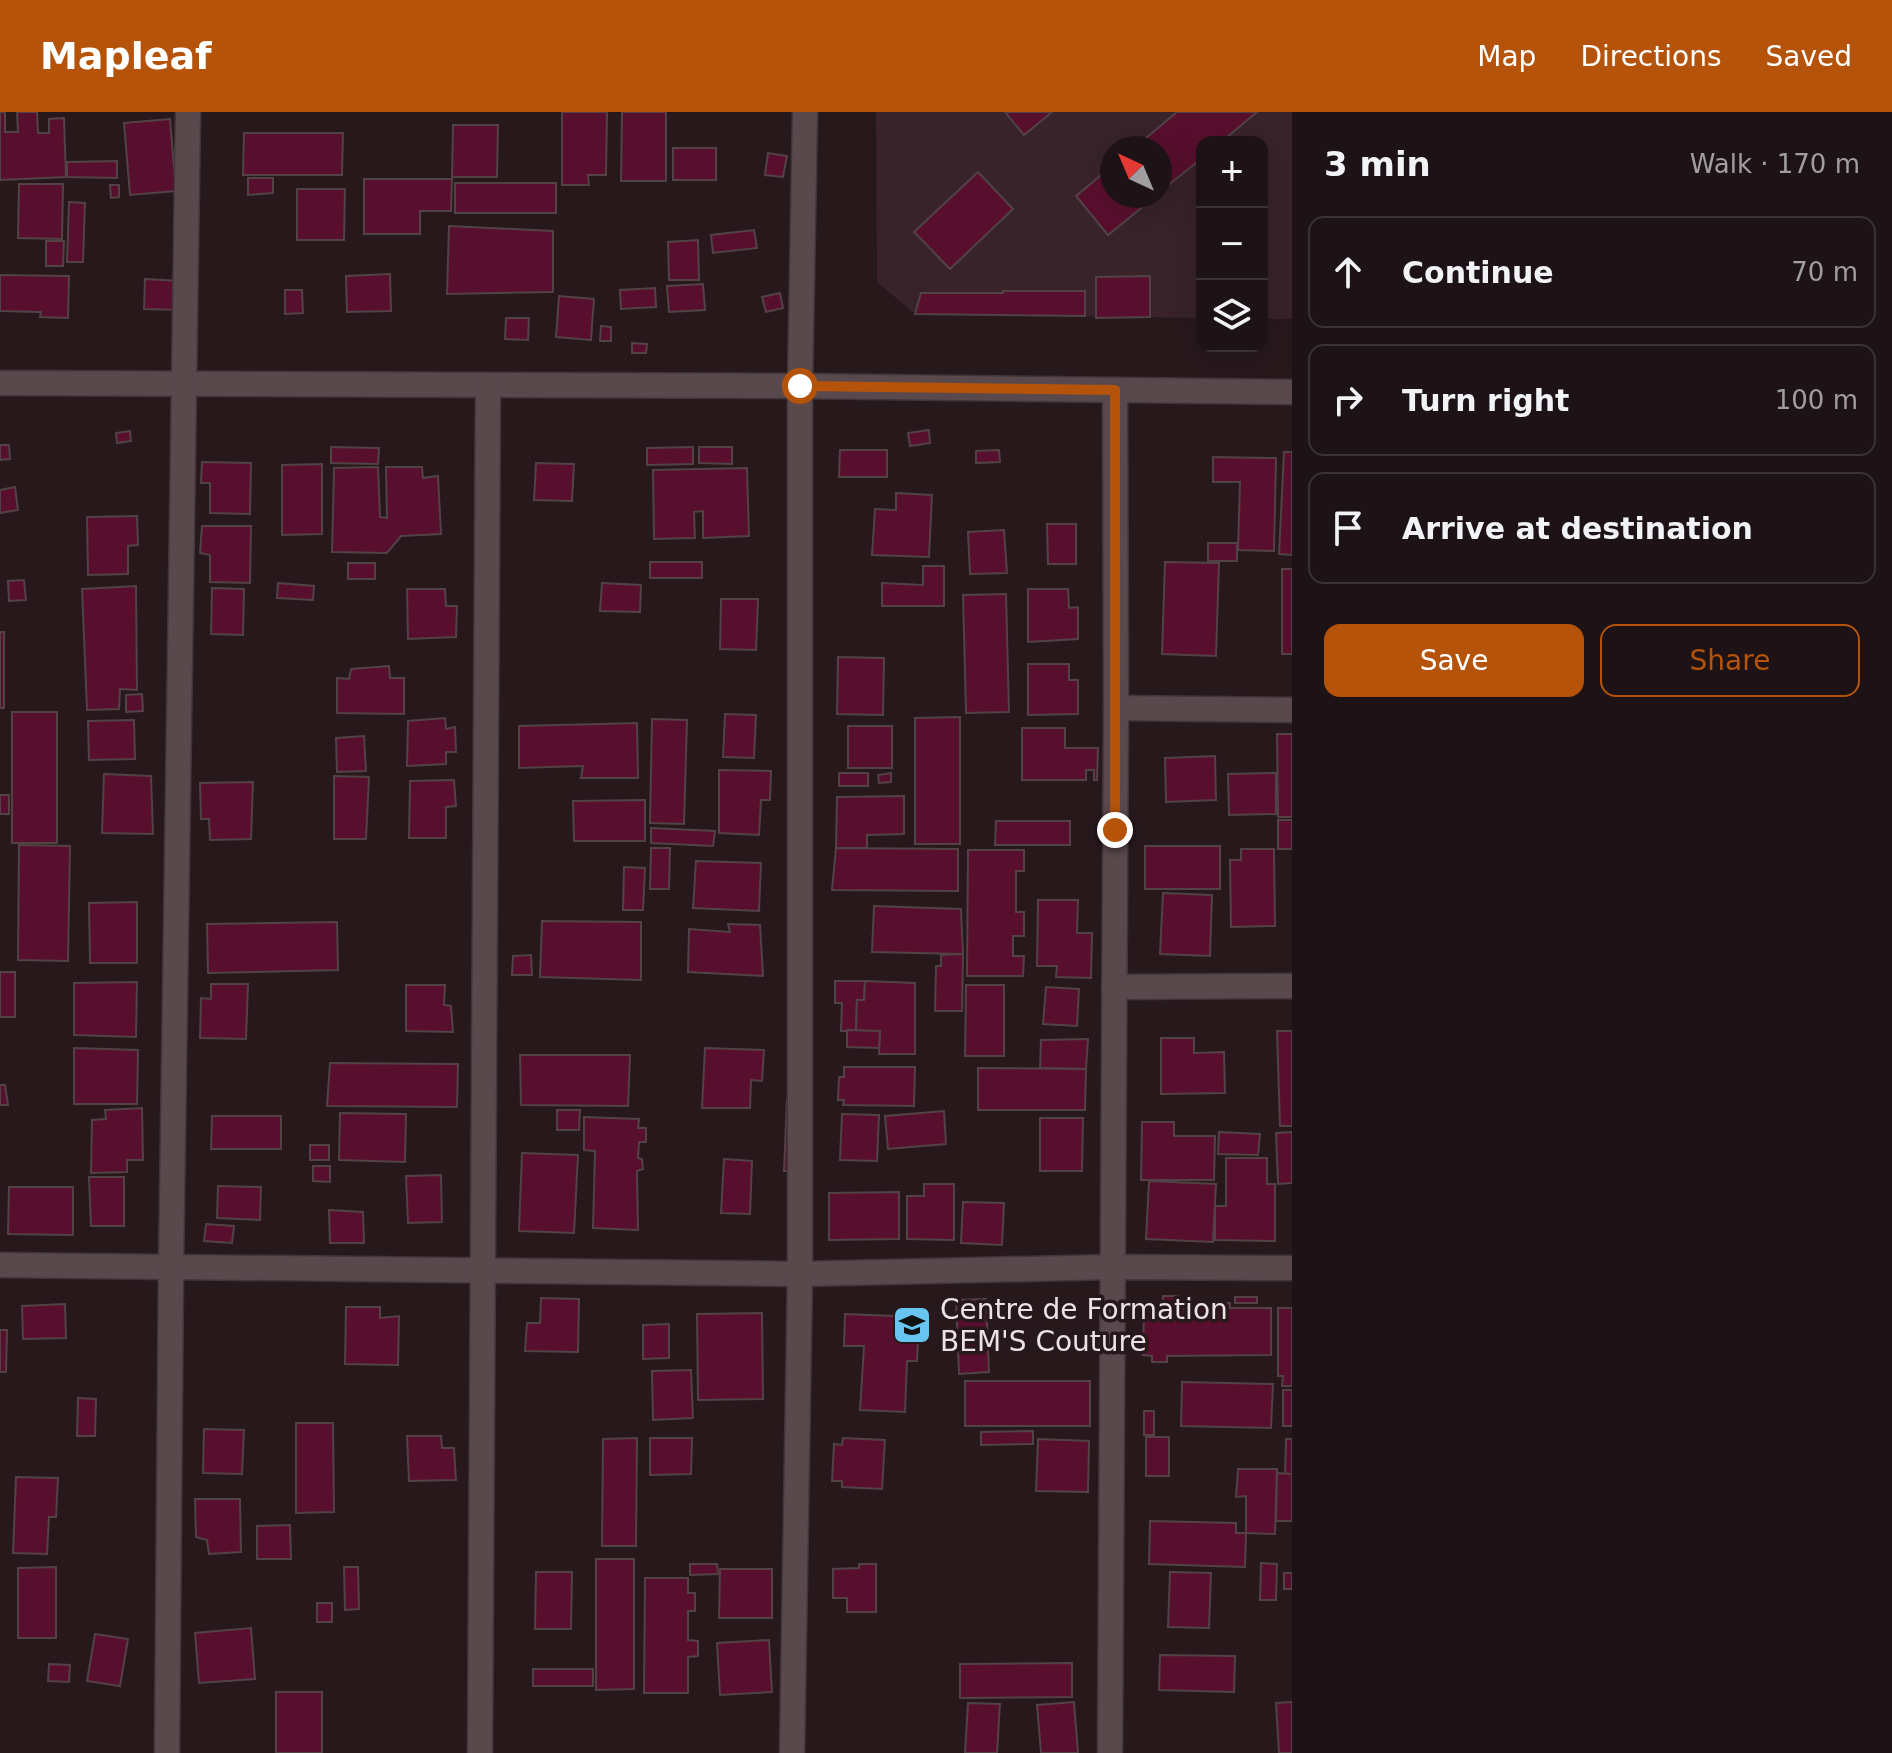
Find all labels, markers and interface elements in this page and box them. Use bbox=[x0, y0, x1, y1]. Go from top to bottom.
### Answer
text: Mapleaf bbox=[40, 34, 212, 78]
text: Map bbox=[1477, 40, 1536, 73]
text: Directions bbox=[1580, 40, 1721, 73]
text: Saved bbox=[1765, 40, 1852, 73]
north arrow bbox=[1100, 136, 1172, 208]
map controls bbox=[1196, 136, 1268, 352]
button: + bbox=[1196, 136, 1268, 208]
text: 3 min bbox=[1324, 144, 1431, 184]
text: Walk · 170 m bbox=[1690, 149, 1860, 179]
button: − bbox=[1196, 208, 1268, 280]
icon: ahead bbox=[1326, 250, 1370, 294]
text: Continue bbox=[1402, 255, 1554, 290]
text: 70 m bbox=[1791, 257, 1858, 287]
button: layers bbox=[1196, 280, 1268, 352]
route start bbox=[782, 368, 818, 404]
icon: right bbox=[1326, 378, 1370, 422]
text: Turn right bbox=[1402, 383, 1569, 418]
text: 100 m bbox=[1775, 385, 1858, 415]
icon: arrive bbox=[1326, 506, 1370, 550]
text: Arrive at destination bbox=[1402, 511, 1753, 546]
button: Save bbox=[1324, 624, 1584, 697]
button: Share bbox=[1600, 624, 1860, 697]
route end bbox=[1097, 812, 1133, 848]
place label: Centre de Formation BEM'S Couture bbox=[940, 1293, 1228, 1358]
school or university icon: Centre de Formation BEM'S Couture bbox=[891, 1304, 933, 1346]

